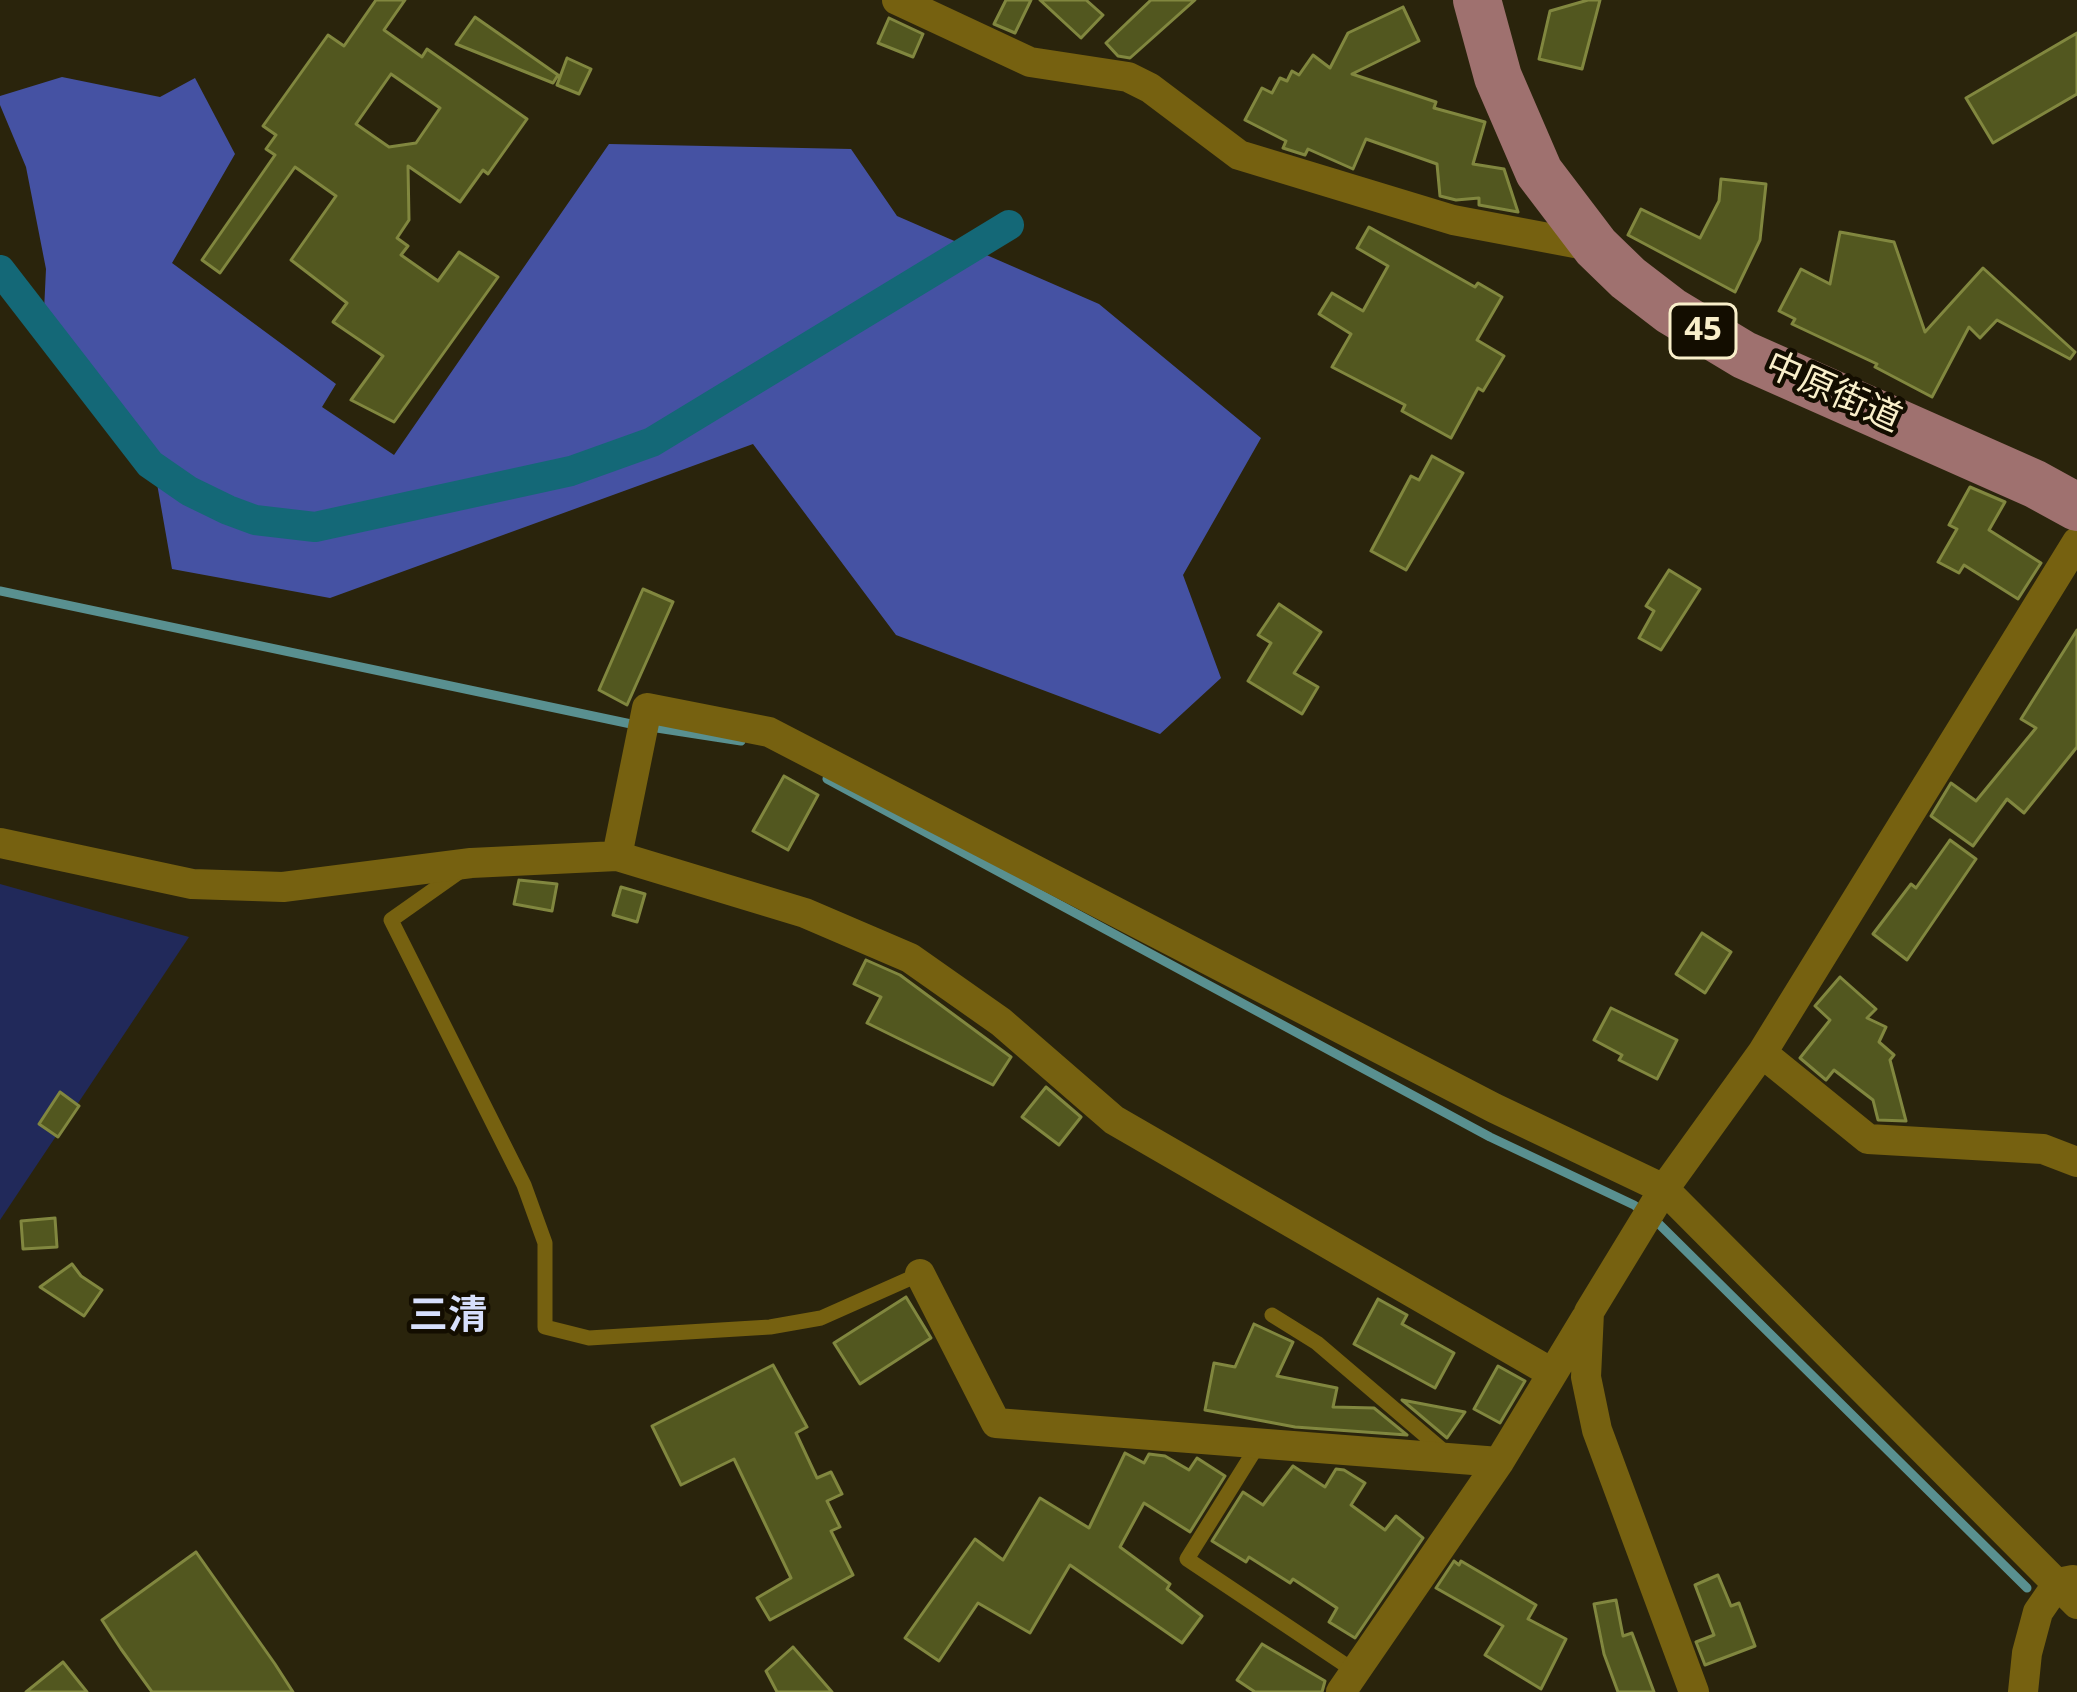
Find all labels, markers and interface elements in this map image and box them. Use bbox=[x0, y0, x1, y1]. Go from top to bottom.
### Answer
road number: 45 bbox=[1670, 304, 1736, 358]
street label: 中原街道 bbox=[1758, 344, 1908, 442]
district label: 三清 bbox=[409, 1294, 487, 1340]

